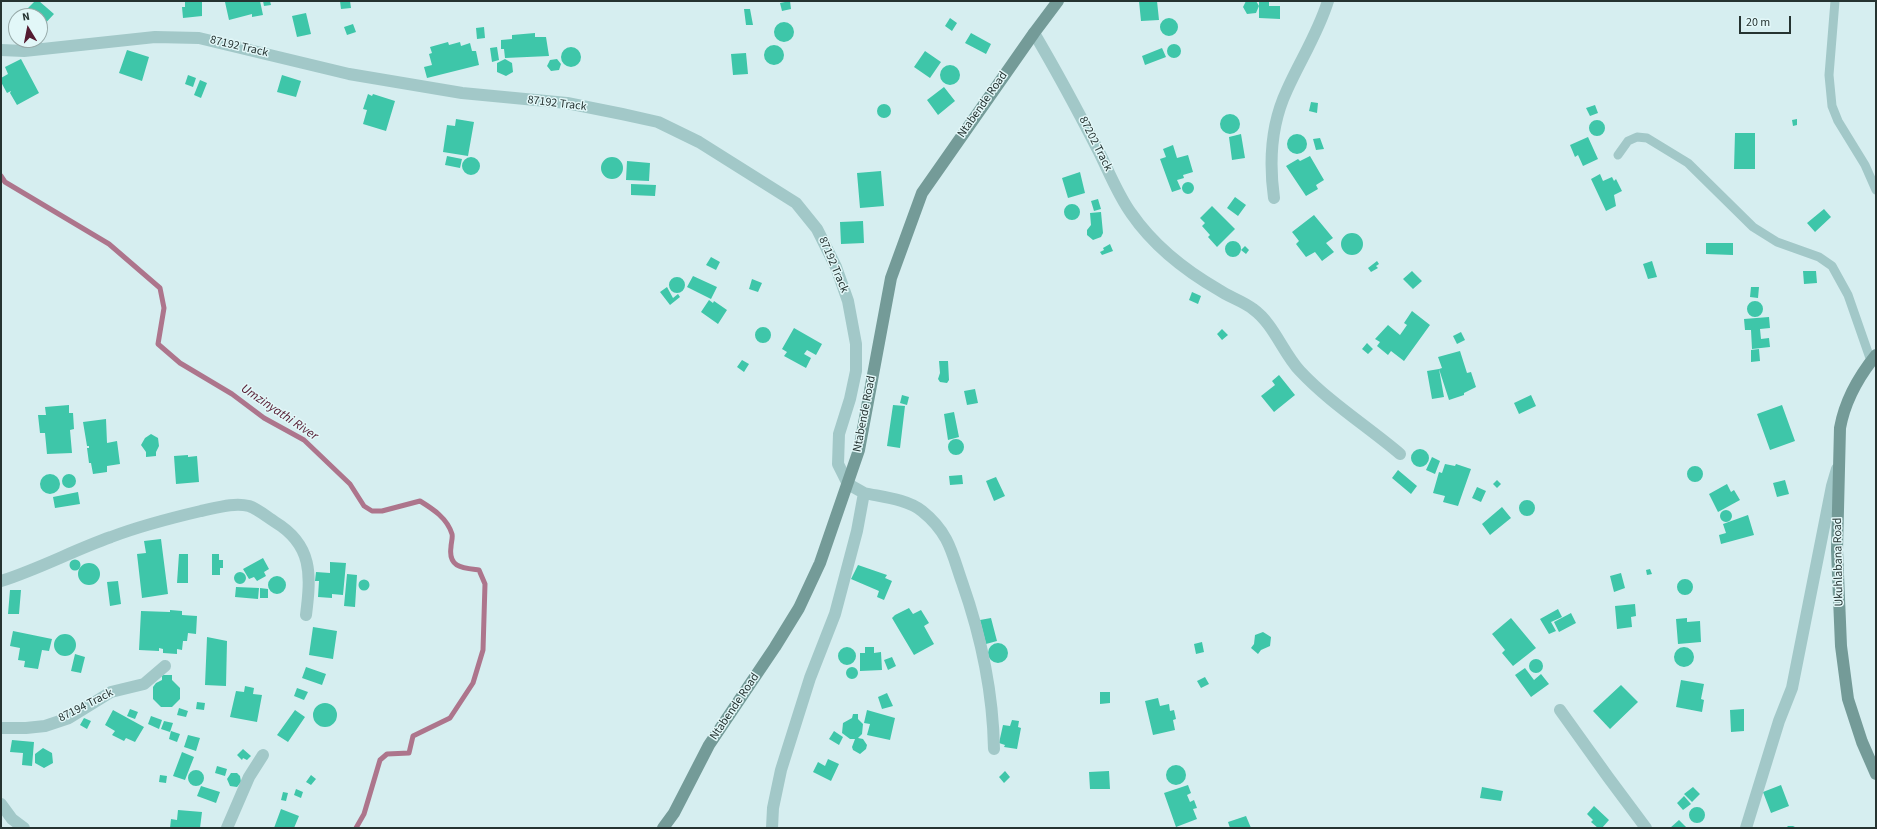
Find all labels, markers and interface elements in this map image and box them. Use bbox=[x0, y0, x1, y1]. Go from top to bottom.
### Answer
north arrow bbox=[8, 8, 48, 48]
scale bar bbox=[1741, 8, 1793, 34]
text: N bbox=[21, 9, 31, 25]
text: 20 m bbox=[1746, 14, 1770, 31]
street label: 87192 Track bbox=[208, 33, 270, 61]
street label: Ntabende Road bbox=[955, 69, 1011, 141]
street label: 87192 Track bbox=[527, 93, 587, 115]
street label: 87202 Track bbox=[1075, 114, 1115, 174]
street label: 87192 Track bbox=[815, 235, 851, 295]
street label: Ntabende Road bbox=[851, 375, 879, 453]
water label: Umzinyathi River bbox=[237, 381, 321, 445]
street label: Ukuhlabana Road bbox=[1831, 517, 1847, 607]
street label: Ntabende Road bbox=[707, 671, 763, 743]
street label: 87194 Track bbox=[56, 686, 116, 726]

